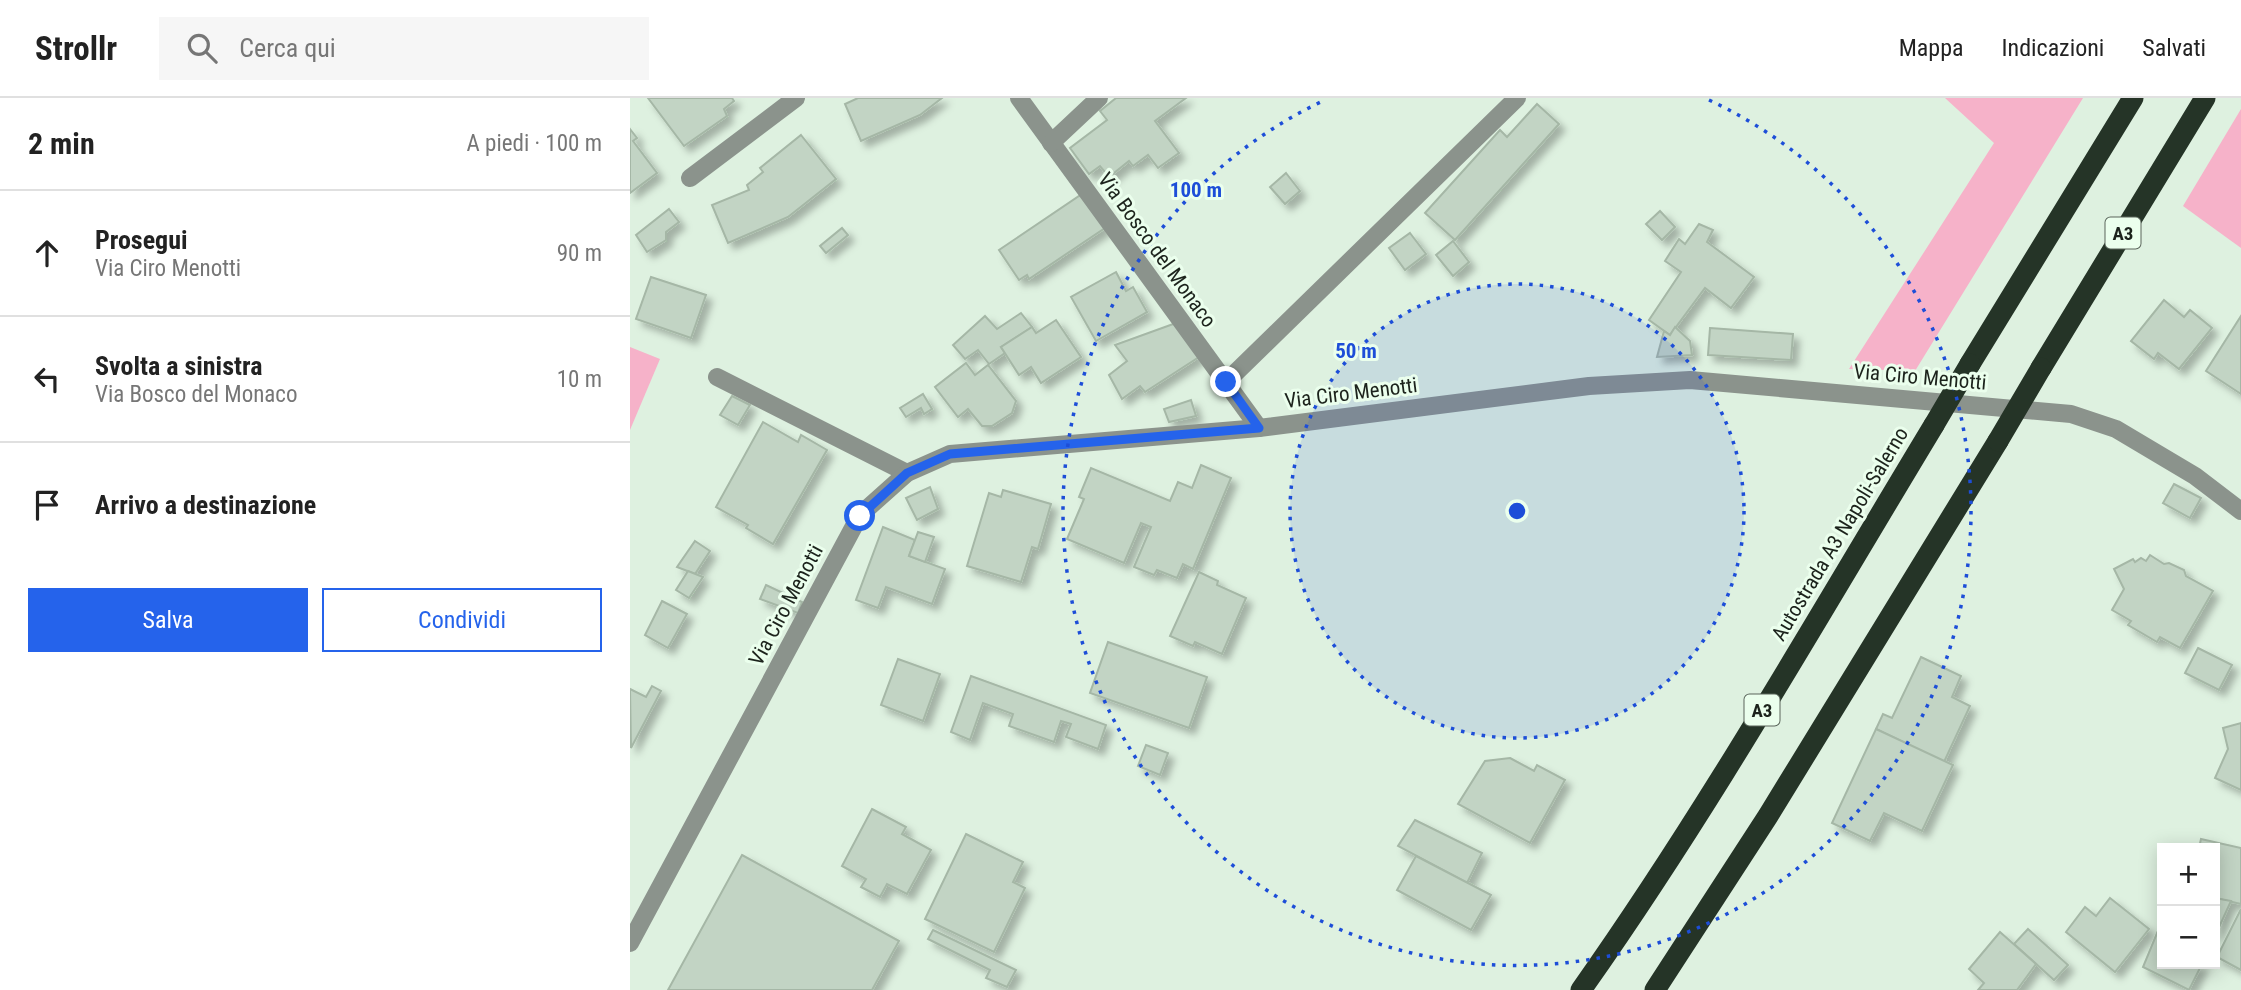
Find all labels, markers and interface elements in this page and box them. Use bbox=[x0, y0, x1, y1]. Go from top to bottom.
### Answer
search box bbox=[159, 17, 649, 80]
text: Strollr bbox=[35, 29, 117, 68]
icon: search bbox=[183, 29, 221, 67]
text: Cerca qui bbox=[239, 33, 336, 63]
text: Mappa bbox=[1899, 34, 1964, 62]
text: Indicazioni bbox=[2002, 34, 2104, 62]
text: Salvati bbox=[2142, 34, 2206, 62]
text: 2 min bbox=[28, 126, 95, 161]
text: A piedi · 100 m bbox=[467, 130, 602, 157]
street label: Via Bosco del Monaco bbox=[1093, 168, 1221, 332]
text: 100 m bbox=[1170, 178, 1222, 202]
road number: A3 bbox=[2106, 217, 2140, 248]
text: Prosegui bbox=[95, 225, 188, 255]
icon: ahead bbox=[28, 234, 66, 272]
text: 90 m bbox=[557, 240, 602, 267]
text: Via Ciro Menotti bbox=[95, 255, 241, 282]
text: 50 m bbox=[1335, 339, 1377, 363]
text: Svolta a sinistra bbox=[95, 351, 262, 381]
street label: Via Ciro Menotti bbox=[1852, 359, 1988, 395]
icon: left bbox=[28, 360, 66, 398]
text: 10 m bbox=[557, 366, 602, 393]
route end bbox=[1210, 366, 1241, 397]
street label: Via Ciro Menotti bbox=[1283, 373, 1419, 413]
text: Via Bosco del Monaco bbox=[95, 381, 298, 408]
street label: Autostrada A3 Napoli-Salerno bbox=[1767, 423, 1913, 645]
icon: arrive bbox=[28, 486, 66, 524]
text: Arrivo a destinazione bbox=[95, 490, 316, 520]
centre of rings bbox=[1505, 499, 1529, 523]
route start bbox=[844, 500, 875, 531]
street label: Via Ciro Menotti bbox=[744, 540, 828, 670]
button: Salva bbox=[28, 588, 308, 652]
button: Condividi bbox=[322, 588, 602, 652]
road number: A3 bbox=[1744, 694, 1780, 726]
map controls bbox=[2157, 843, 2220, 969]
button: + bbox=[2157, 843, 2220, 906]
button: − bbox=[2157, 906, 2220, 969]

